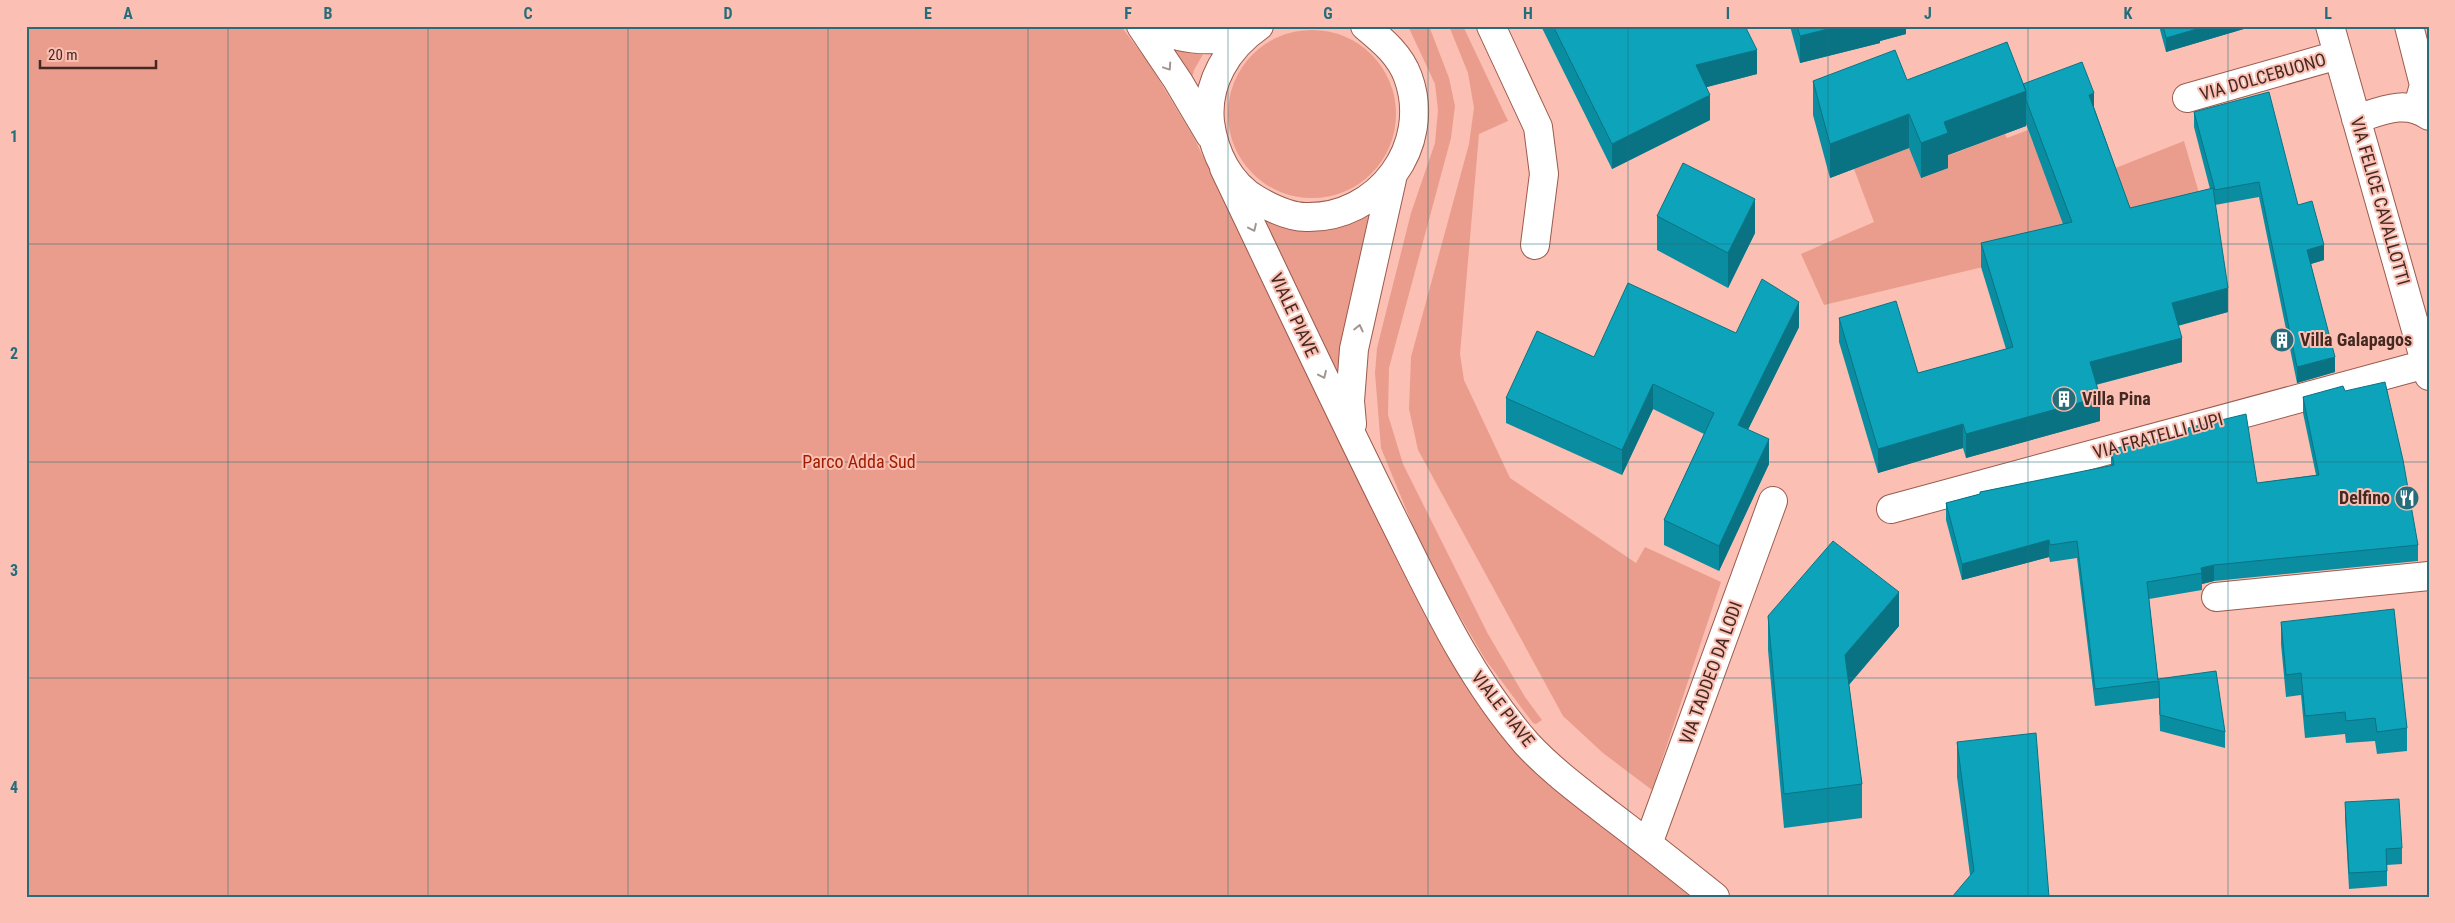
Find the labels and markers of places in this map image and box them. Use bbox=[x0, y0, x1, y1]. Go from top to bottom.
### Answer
building icon: Villa Galapagos bbox=[2269, 327, 2295, 353]
place label: Villa Galapagos bbox=[2300, 329, 2412, 350]
building icon: Villa Pina bbox=[2051, 386, 2077, 412]
place label: Villa Pina bbox=[2082, 388, 2151, 409]
restaurant icon: Delfino bbox=[2394, 485, 2420, 511]
place label: Delfino bbox=[2339, 487, 2390, 508]

